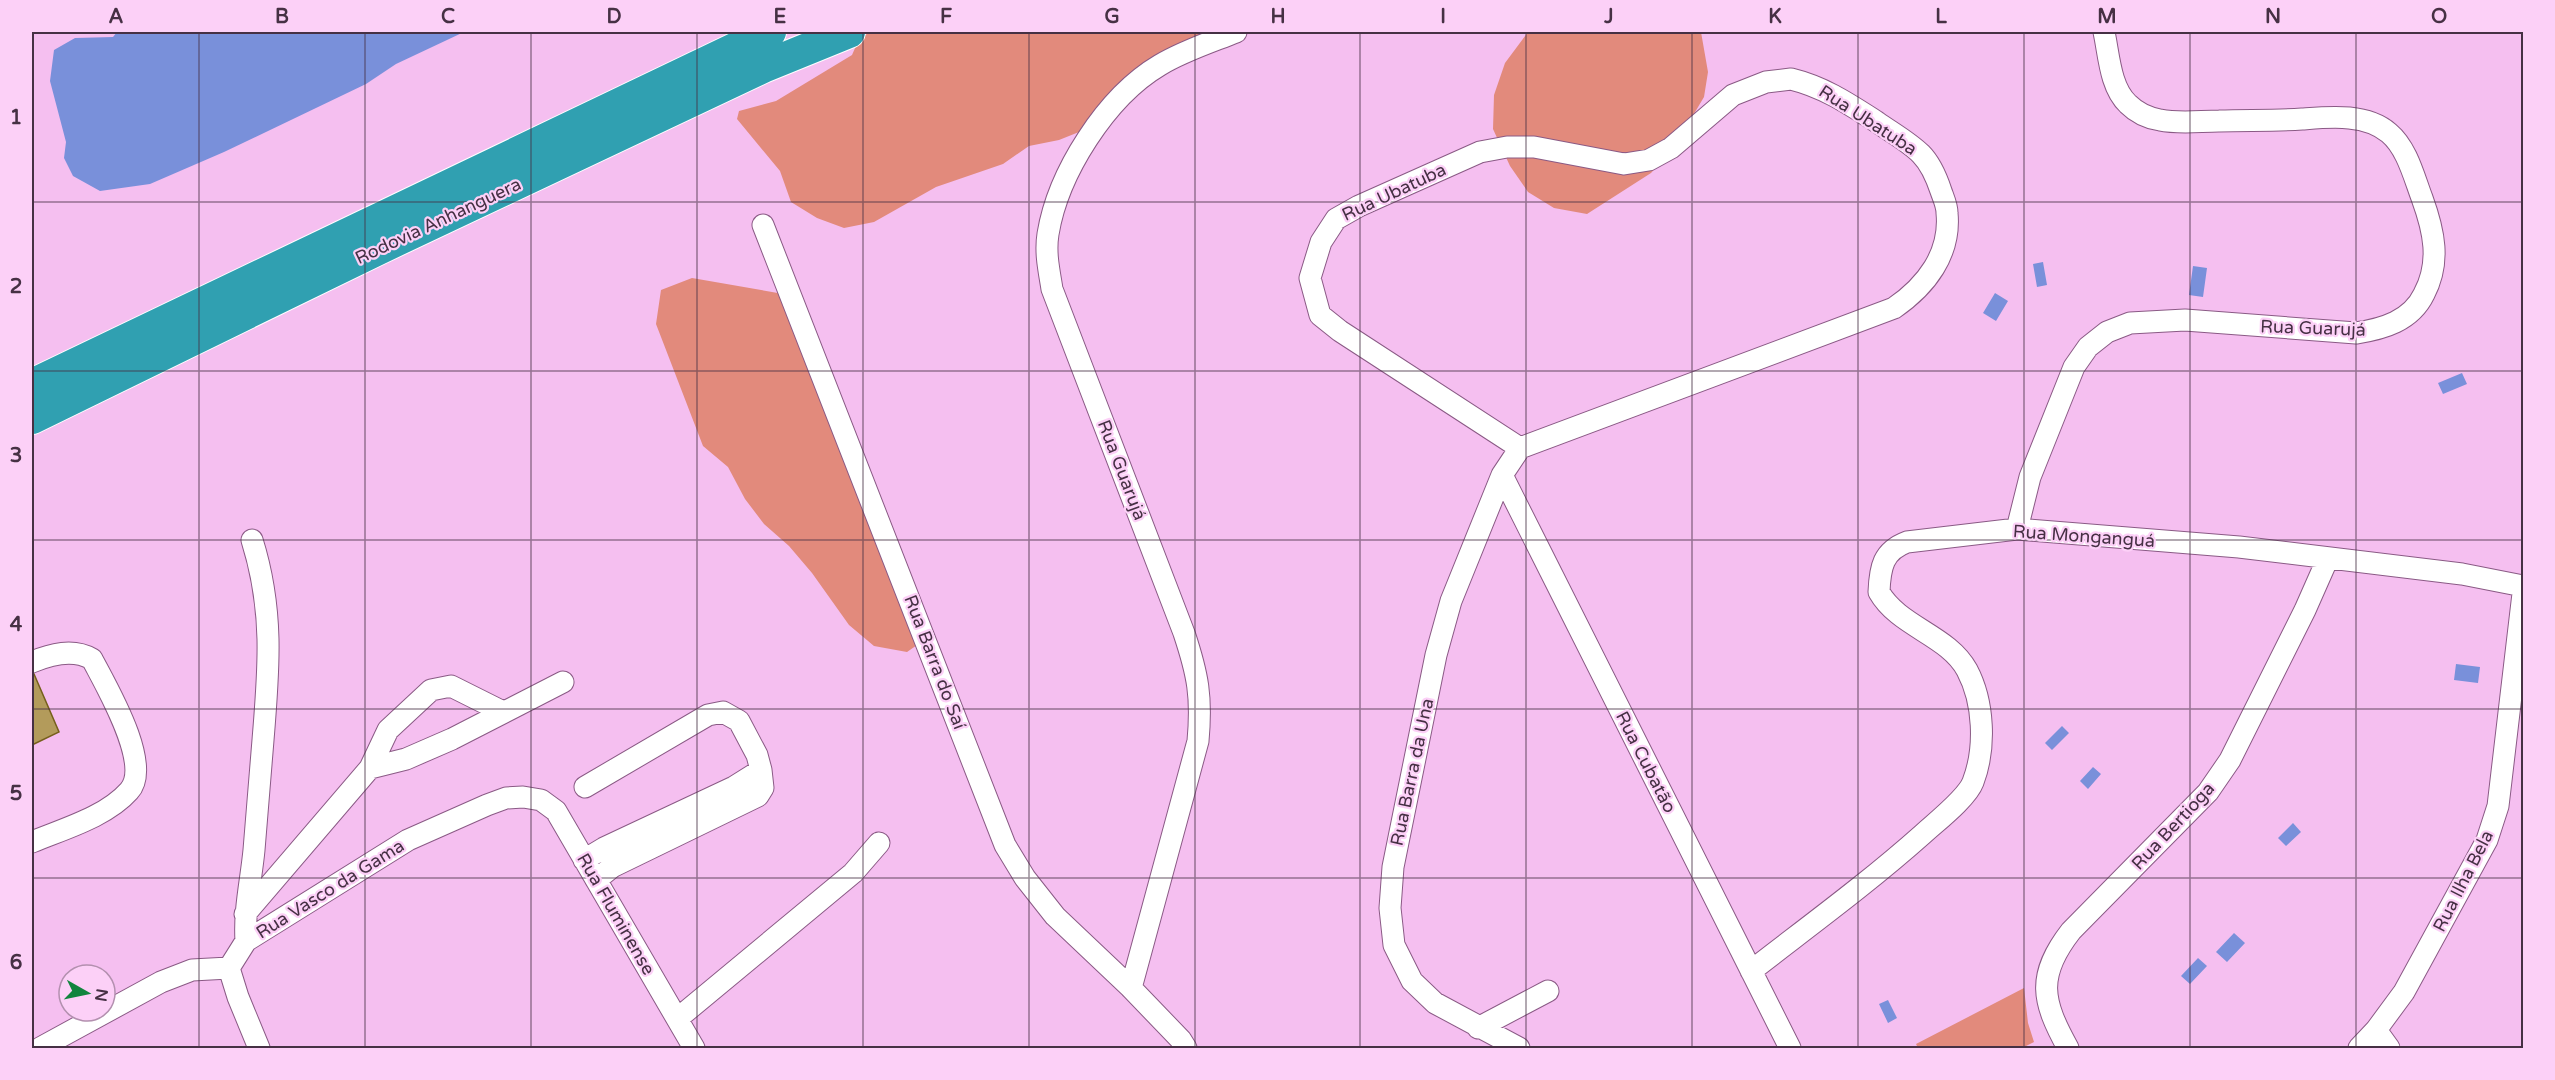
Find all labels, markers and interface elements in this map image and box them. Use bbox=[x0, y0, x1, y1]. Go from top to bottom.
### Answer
text: A bbox=[109, 5, 124, 29]
text: B bbox=[275, 5, 289, 29]
text: C bbox=[441, 5, 455, 29]
text: D bbox=[606, 5, 622, 29]
text: E bbox=[774, 5, 787, 29]
text: F bbox=[940, 5, 952, 29]
text: G bbox=[1104, 5, 1120, 29]
text: H bbox=[1270, 5, 1286, 29]
text: I bbox=[1440, 5, 1446, 29]
text: J bbox=[1603, 5, 1614, 29]
text: K bbox=[1768, 5, 1782, 29]
text: L bbox=[1935, 5, 1947, 29]
text: M bbox=[2097, 5, 2117, 29]
text: N bbox=[2265, 5, 2281, 29]
text: O bbox=[2431, 5, 2447, 29]
street label: Rua Ubatuba bbox=[1815, 80, 1921, 160]
text: 1 bbox=[10, 106, 22, 130]
street label: Rua Ubatuba bbox=[1338, 158, 1450, 226]
street label: Rodovia Anhanguera bbox=[352, 173, 524, 269]
text: 2 bbox=[10, 275, 22, 299]
street label: Rua Guarujá bbox=[2260, 315, 2366, 341]
street label: Rua Guarujá bbox=[1093, 417, 1151, 523]
text: 3 bbox=[10, 444, 22, 468]
street label: Rua Monganguá bbox=[2012, 520, 2156, 552]
street label: Rua Barra do Saí bbox=[899, 592, 971, 733]
text: 4 bbox=[10, 613, 23, 637]
street label: Rua Barra da Una bbox=[1386, 696, 1438, 848]
street label: Rua Cubatão bbox=[1611, 708, 1681, 817]
street label: Rua Bertioga bbox=[2127, 778, 2219, 874]
text: 5 bbox=[10, 782, 22, 806]
street label: Rua Ilha Bela bbox=[2428, 827, 2498, 935]
street label: Rua Vasco da Gama bbox=[252, 834, 408, 944]
street label: Rua Fluminense bbox=[572, 849, 660, 979]
text: 6 bbox=[10, 951, 22, 975]
north arrow bbox=[57, 963, 117, 1023]
text: N bbox=[90, 987, 112, 1003]

